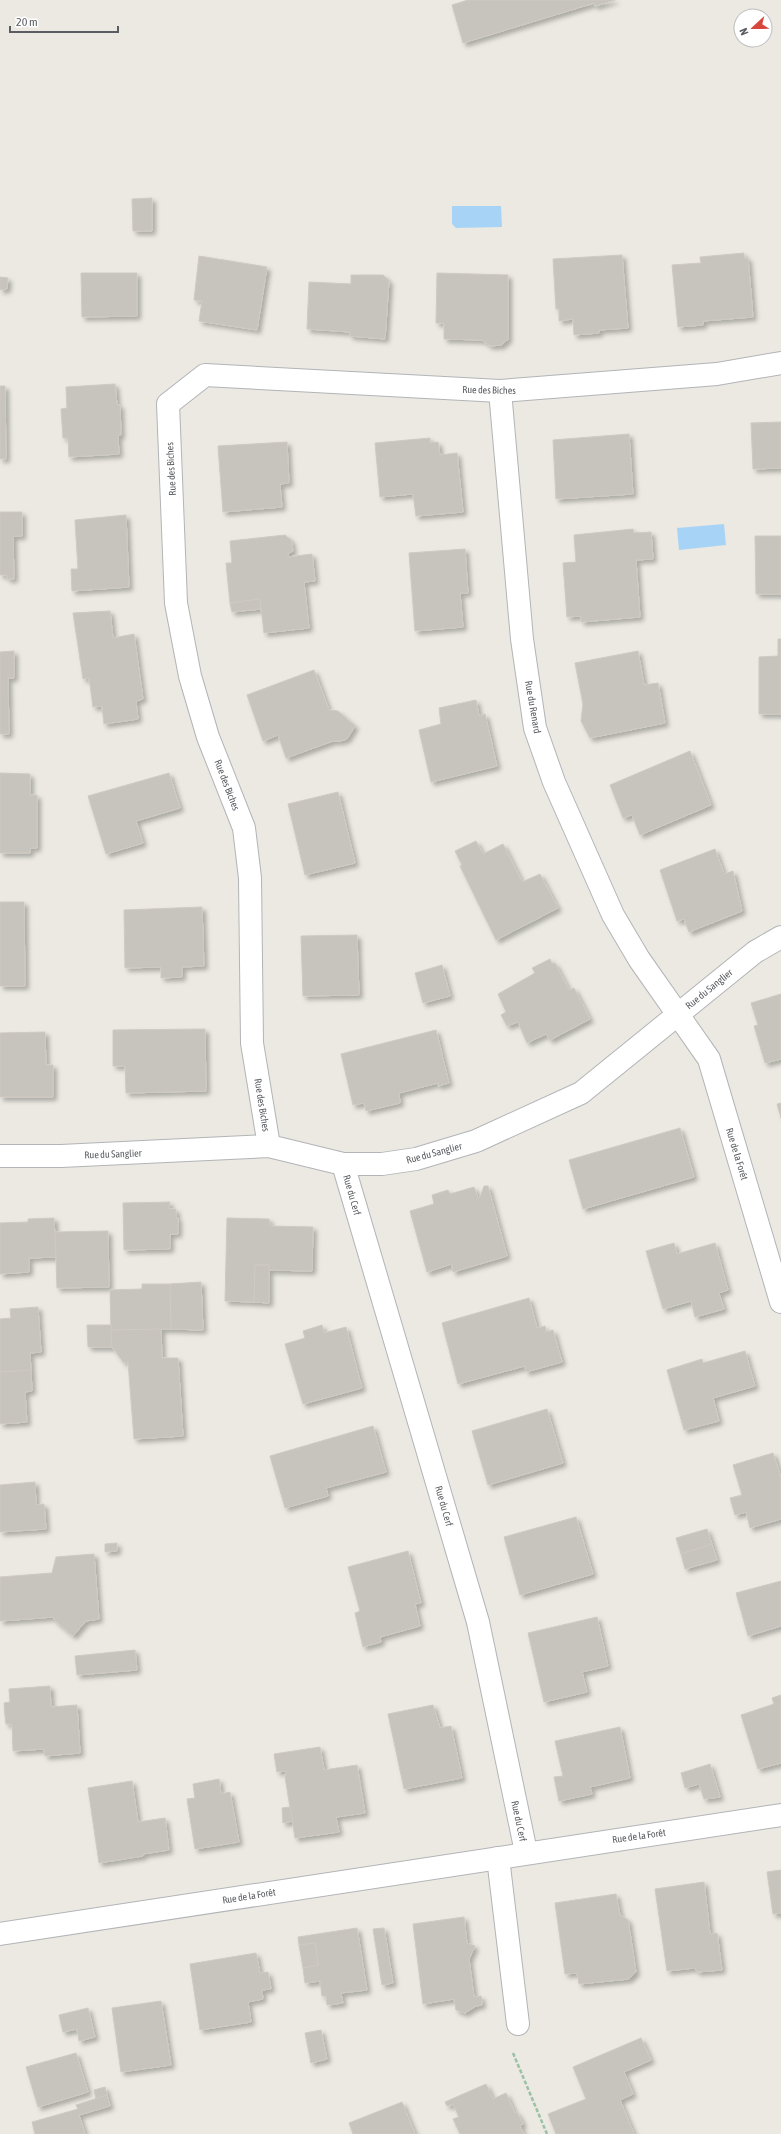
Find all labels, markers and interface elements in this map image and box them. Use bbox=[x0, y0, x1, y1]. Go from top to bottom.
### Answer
scale bar bbox=[10, 8, 118, 34]
north arrow bbox=[733, 8, 773, 48]
text: 20 m bbox=[16, 15, 38, 29]
text: N bbox=[737, 26, 751, 37]
street label: Rue des Biches bbox=[462, 384, 516, 396]
street label: Rue des Biches bbox=[164, 441, 178, 496]
street label: Rue du Renard bbox=[523, 680, 543, 735]
street label: Rue des Biches bbox=[212, 758, 242, 812]
street label: Rue du Sanglier bbox=[683, 966, 735, 1011]
street label: Rue des Biches bbox=[252, 1078, 272, 1133]
street label: Rue de la Forêt bbox=[724, 1127, 750, 1182]
street label: Rue du Sanglier bbox=[405, 1140, 464, 1166]
street label: Rue du Sanglier bbox=[84, 1147, 143, 1160]
street label: Rue du Cerf bbox=[341, 1174, 363, 1217]
street label: Rue du Cerf bbox=[433, 1485, 455, 1528]
street label: Rue du Cerf bbox=[509, 1800, 529, 1843]
street label: Rue de la Forêt bbox=[612, 1827, 667, 1845]
street label: Rue de la Forêt bbox=[221, 1886, 277, 1906]

